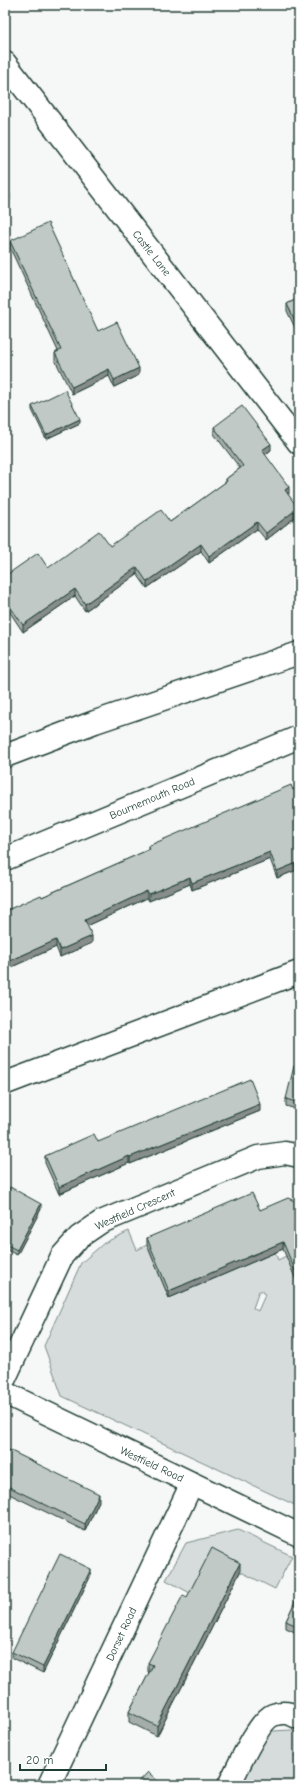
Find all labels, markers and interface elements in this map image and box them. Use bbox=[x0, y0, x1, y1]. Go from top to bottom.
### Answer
street label: Castle Lane bbox=[130, 228, 174, 279]
street label: Bournemouth Road bbox=[108, 775, 197, 822]
street label: Westfield Crescent bbox=[93, 1186, 178, 1233]
street label: Westfield Road bbox=[118, 1444, 186, 1485]
street label: Dorset Road bbox=[103, 1605, 140, 1663]
scale bar bbox=[20, 1746, 106, 1772]
text: 20 m bbox=[26, 1753, 54, 1767]

